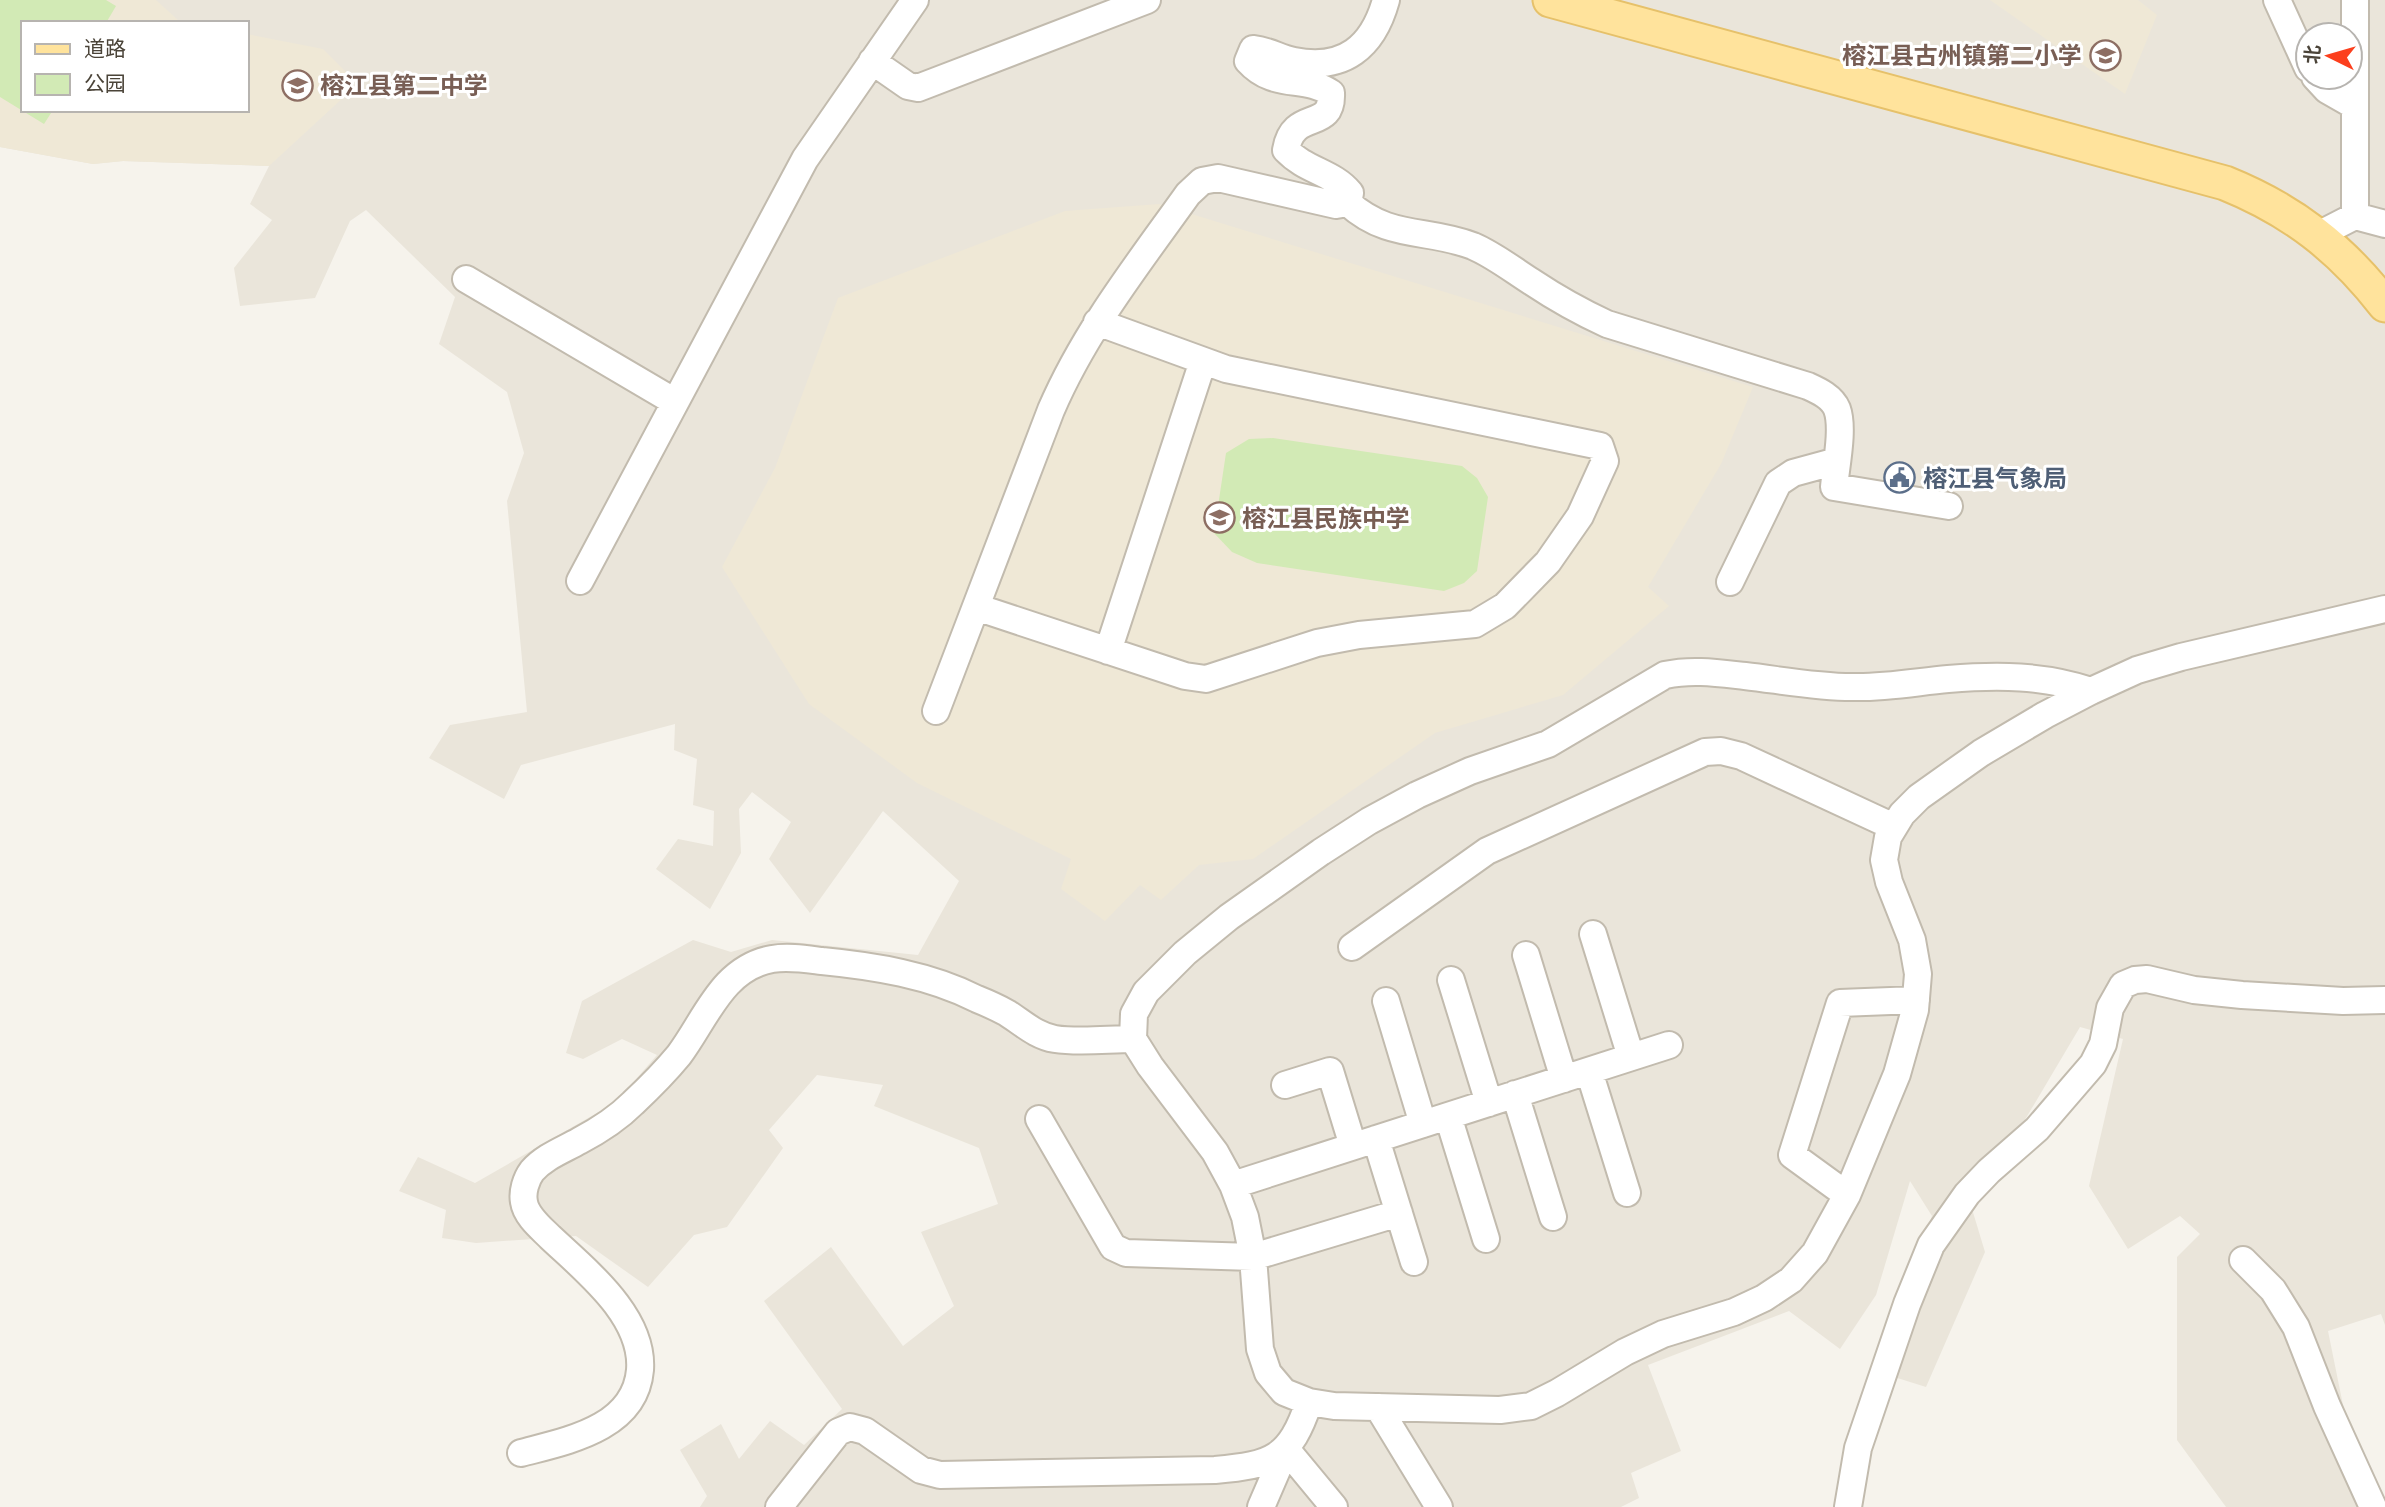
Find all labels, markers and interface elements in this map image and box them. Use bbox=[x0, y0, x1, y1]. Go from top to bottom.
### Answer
legend bbox=[21, 21, 248, 112]
north arrow bbox=[2294, 21, 2364, 91]
text: 道路 bbox=[84, 36, 126, 61]
school or university icon: 榕江县古州镇第二小学 bbox=[2088, 38, 2122, 72]
place label: 榕江县古州镇第二小学 bbox=[1842, 41, 2082, 70]
text: 北 bbox=[2300, 44, 2325, 65]
school or university icon: 榕江县第二中学 bbox=[280, 68, 314, 102]
text: 公园 bbox=[84, 71, 126, 96]
place label: 榕江县第二中学 bbox=[320, 71, 488, 100]
public building icon: 榕江县气象局 bbox=[1883, 461, 1917, 495]
place label: 榕江县气象局 bbox=[1923, 464, 2067, 493]
school or university icon: 榕江县民族中学 bbox=[1202, 501, 1236, 535]
place label: 榕江县民族中学 bbox=[1242, 504, 1410, 533]

